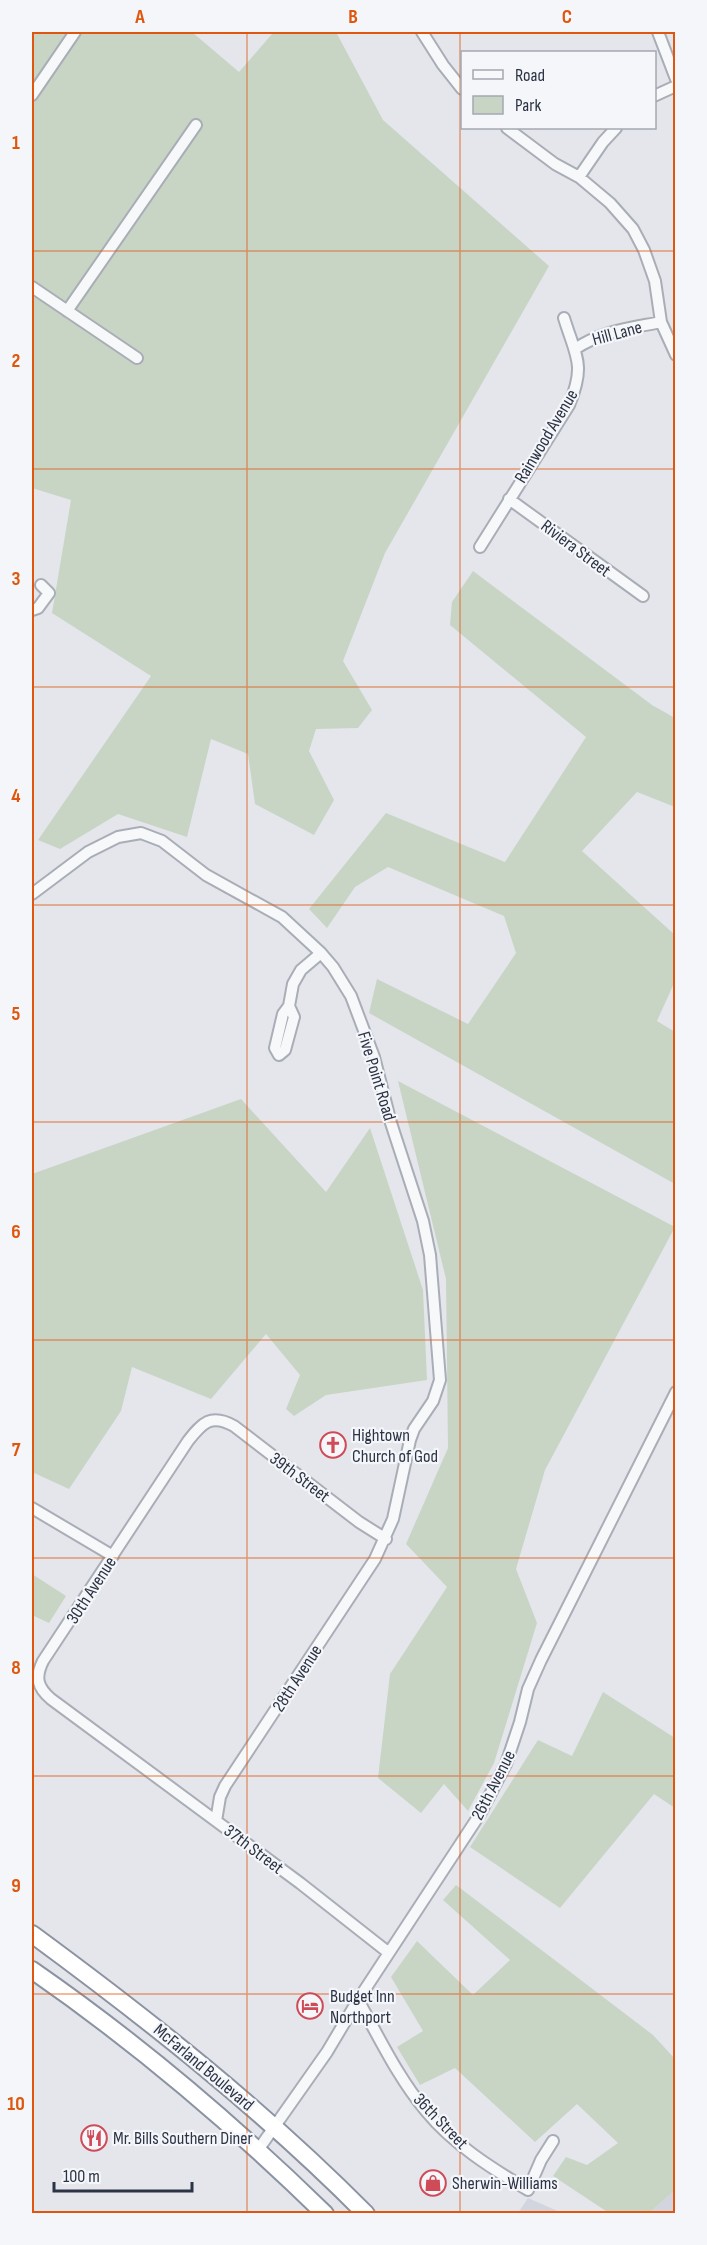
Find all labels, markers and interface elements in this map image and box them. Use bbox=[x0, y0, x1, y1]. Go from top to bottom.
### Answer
text: A bbox=[134, 5, 145, 29]
text: B bbox=[348, 5, 358, 29]
text: C bbox=[562, 5, 572, 29]
legend bbox=[461, 51, 656, 129]
text: Road bbox=[515, 65, 545, 86]
text: Park bbox=[515, 95, 541, 116]
text: 1 bbox=[12, 131, 20, 155]
street label: Hill Lane bbox=[590, 317, 644, 350]
text: 2 bbox=[12, 349, 20, 373]
street label: Rainwood Avenue bbox=[510, 386, 583, 487]
street label: Riviera Street bbox=[537, 515, 615, 582]
text: 3 bbox=[12, 567, 21, 591]
text: 4 bbox=[11, 784, 21, 808]
text: 5 bbox=[12, 1002, 21, 1026]
street label: Five Point Road bbox=[353, 1029, 400, 1123]
text: 6 bbox=[11, 1220, 21, 1244]
place label: Hightown Church of God bbox=[352, 1425, 438, 1467]
church icon: Hightown Church of God bbox=[318, 1430, 348, 1460]
text: 7 bbox=[12, 1438, 21, 1462]
street label: 39th Street bbox=[266, 1448, 334, 1507]
street label: 30th Avenue bbox=[62, 1553, 121, 1628]
street label: 28th Avenue bbox=[268, 1641, 327, 1716]
text: 8 bbox=[11, 1656, 21, 1680]
street label: 26th Avenue bbox=[467, 1747, 520, 1824]
street label: 37th Street bbox=[220, 1820, 288, 1879]
text: 9 bbox=[11, 1874, 21, 1898]
place label: Budget Inn Northport bbox=[330, 1986, 395, 2028]
hotel icon: Budget Inn Northport bbox=[295, 1991, 325, 2021]
street label: McFarland Boulevard bbox=[149, 2019, 258, 2115]
street label: 36th Street bbox=[409, 2089, 473, 2154]
text: 10 bbox=[7, 2092, 25, 2116]
restaurant icon: Mr. Bills Southern Diner bbox=[79, 2123, 109, 2153]
place label: Mr. Bills Southern Diner bbox=[113, 2128, 253, 2149]
scale bar bbox=[54, 2155, 192, 2193]
text: 100 m bbox=[63, 2166, 100, 2187]
shop icon: Sherwin-Williams bbox=[418, 2168, 448, 2198]
place label: Sherwin-Williams bbox=[452, 2173, 558, 2194]

